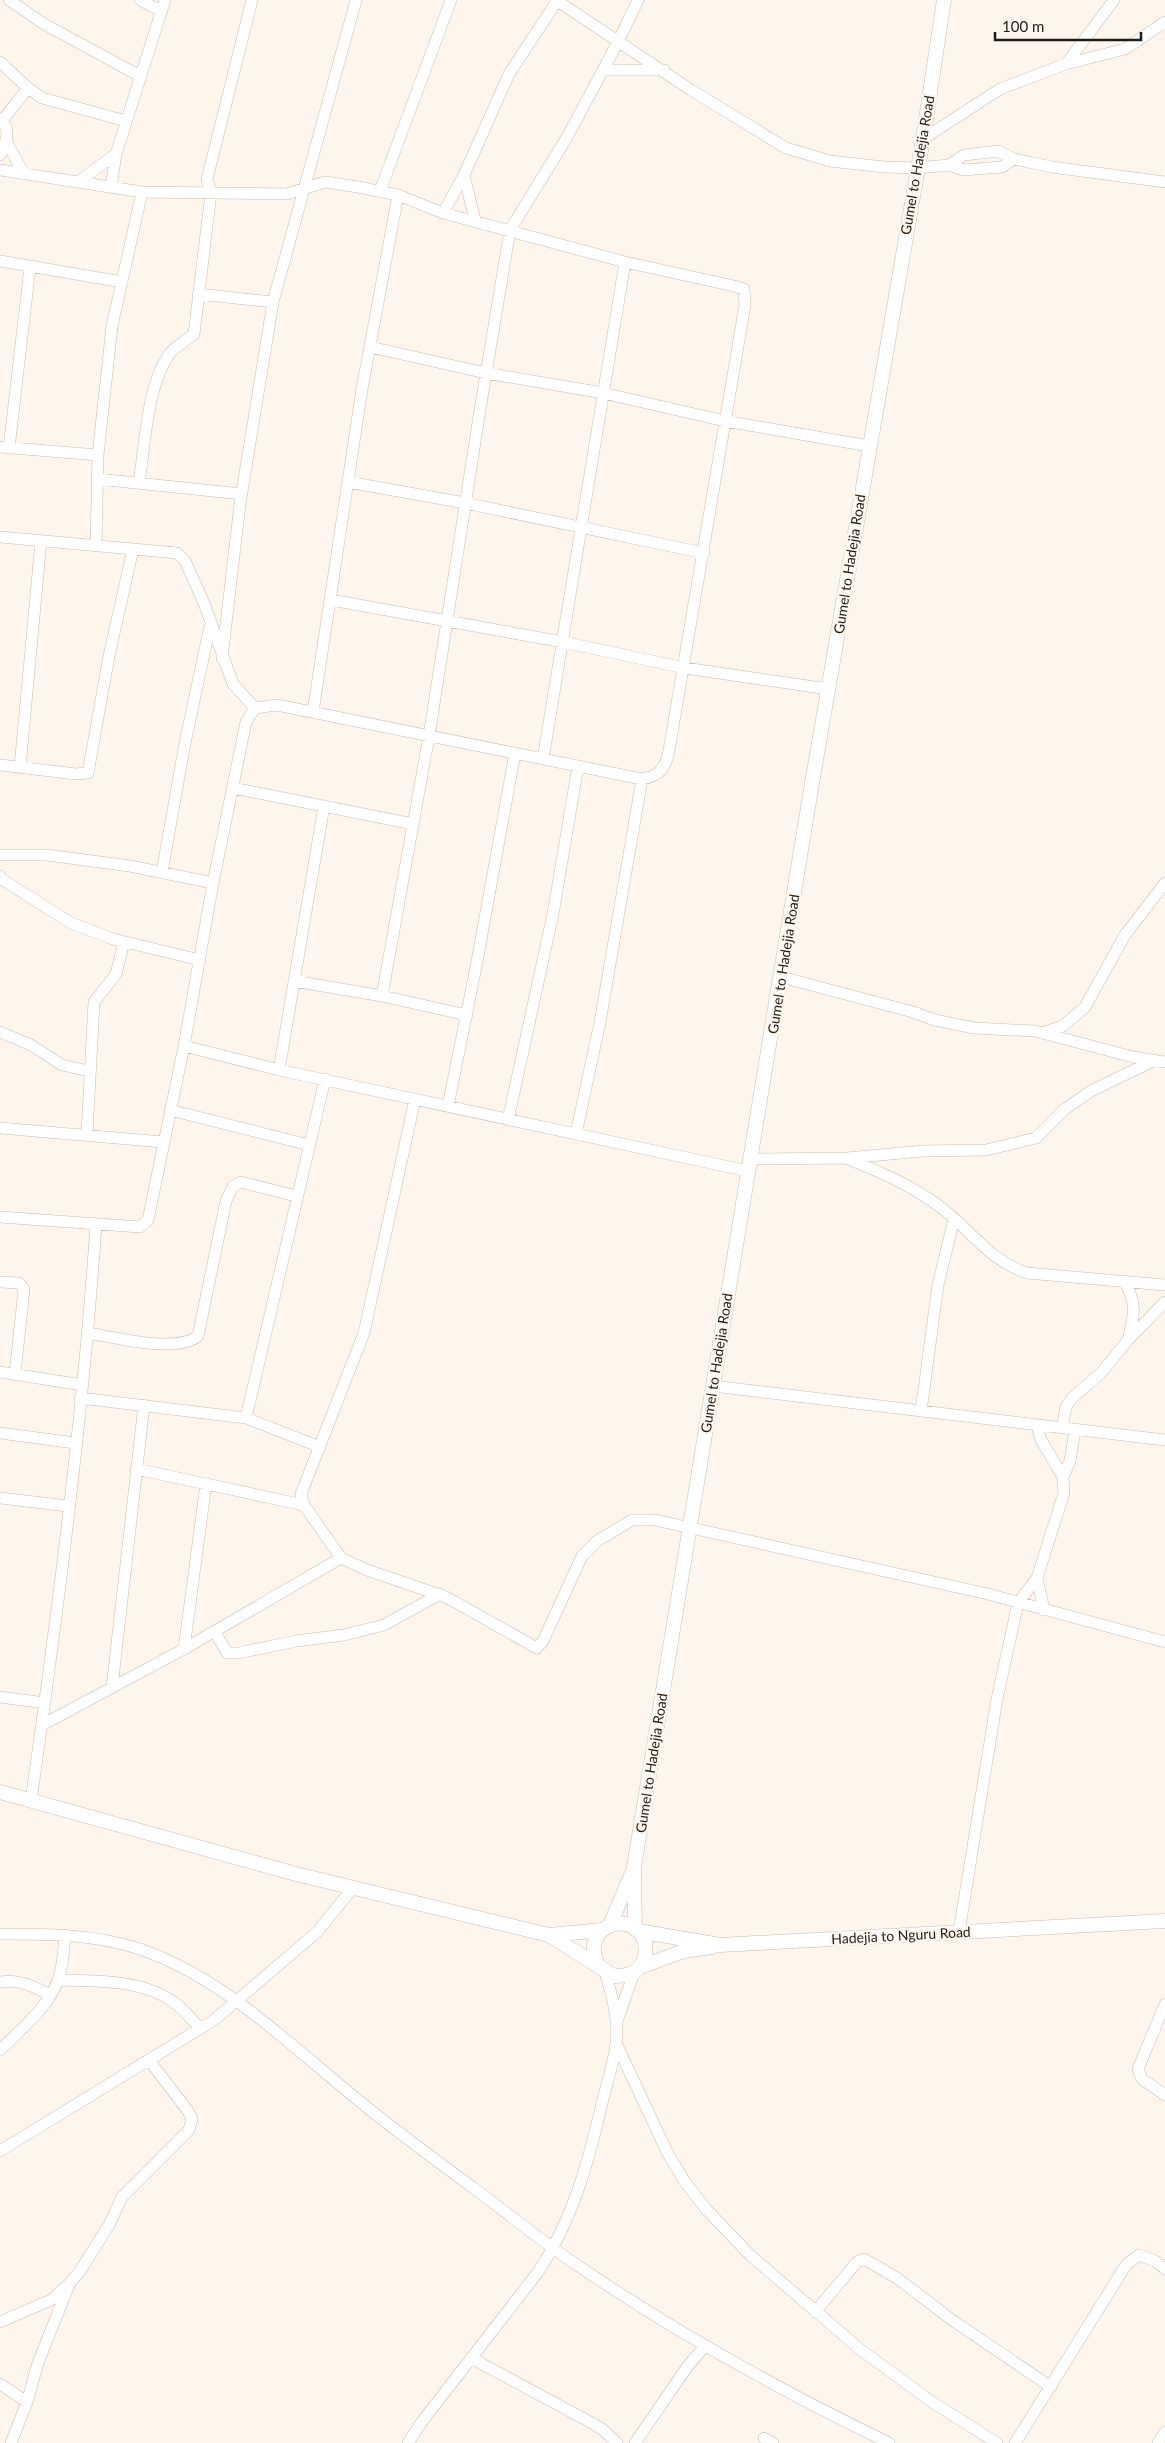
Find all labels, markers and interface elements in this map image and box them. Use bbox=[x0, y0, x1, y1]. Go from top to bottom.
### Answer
scale bar bbox=[995, 10, 1141, 42]
text: 100 m bbox=[1002, 17, 1044, 35]
street label: Gumel to Hadejia Road bbox=[896, 94, 938, 236]
street label: Gumel to Hadejia Road bbox=[830, 493, 868, 635]
street label: Gumel to Hadejia Road bbox=[764, 893, 802, 1035]
street label: Gumel to Hadejia Road bbox=[697, 1292, 735, 1434]
street label: Gumel to Hadejia Road bbox=[632, 1692, 670, 1834]
street label: Hadejia to Nguru Road bbox=[831, 1923, 971, 1947]

